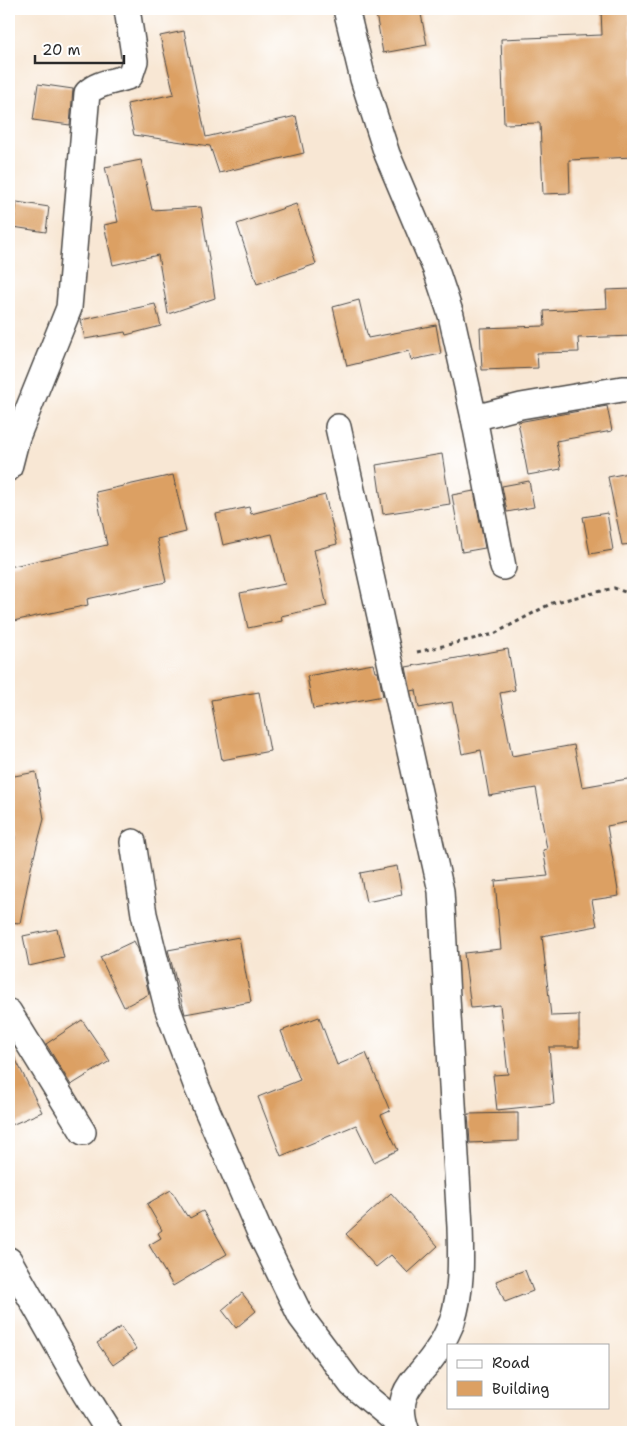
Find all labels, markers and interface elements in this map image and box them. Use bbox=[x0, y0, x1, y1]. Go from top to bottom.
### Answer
scale bar bbox=[35, 32, 124, 64]
text: 20 m bbox=[42, 40, 81, 60]
legend bbox=[447, 1344, 610, 1408]
text: Road bbox=[492, 1353, 530, 1373]
text: Building bbox=[492, 1379, 549, 1399]

